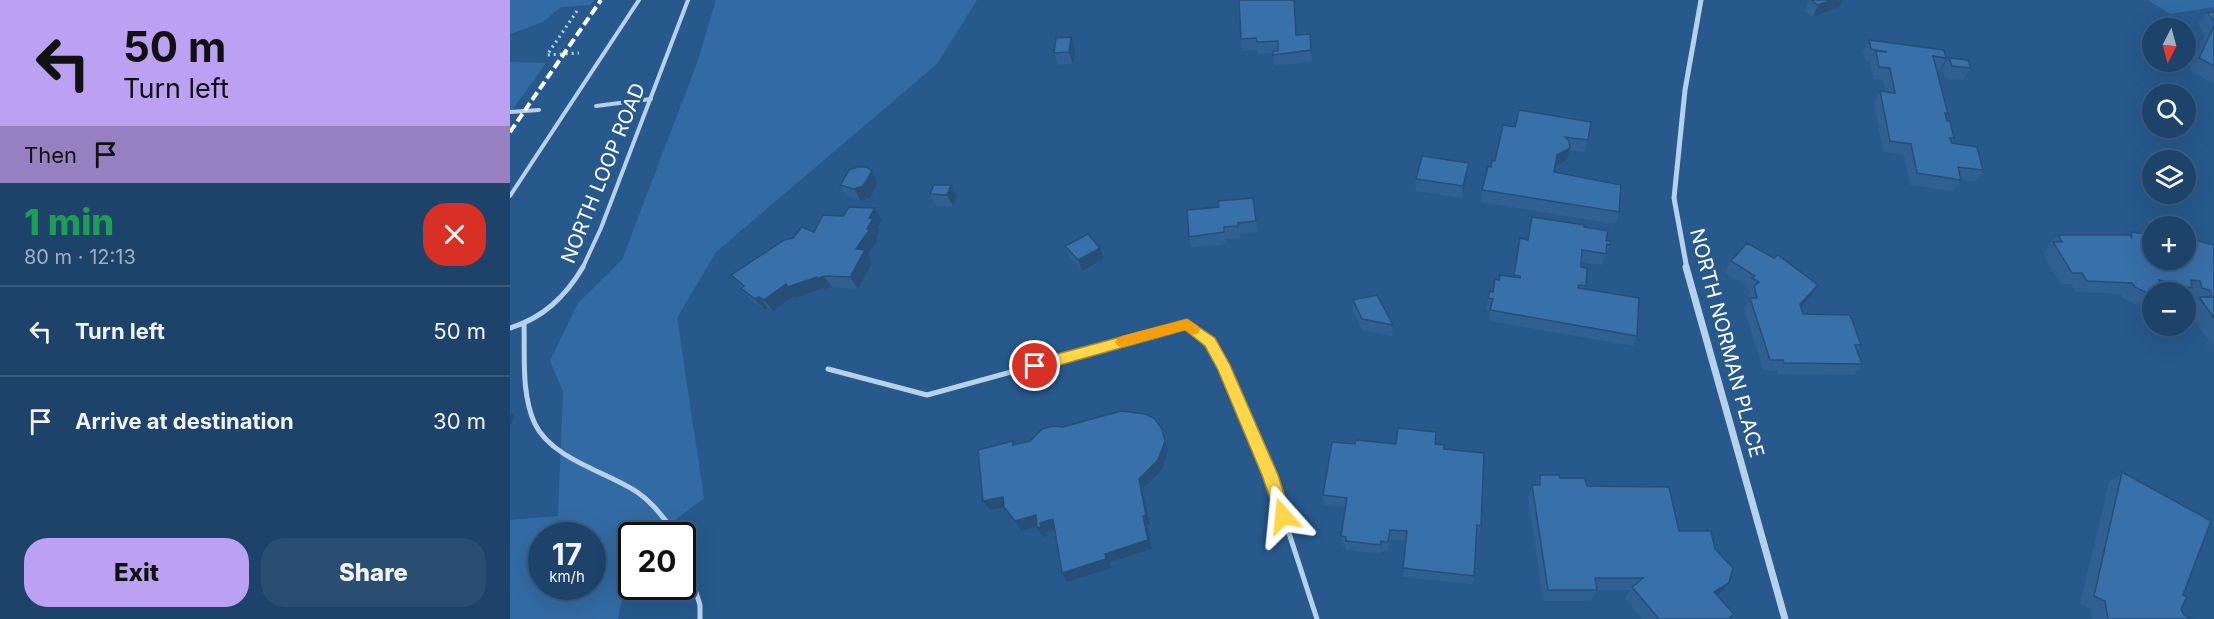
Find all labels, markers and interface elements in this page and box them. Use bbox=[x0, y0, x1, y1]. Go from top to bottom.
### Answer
north arrow bbox=[2142, 18, 2196, 72]
map controls bbox=[2142, 18, 2196, 336]
text: 50 m bbox=[123, 21, 226, 72]
icon: left bbox=[24, 24, 102, 102]
text: Turn left bbox=[123, 72, 229, 105]
street label: NORTH LOOP ROAD bbox=[556, 79, 650, 267]
button: search bbox=[2142, 84, 2196, 138]
icon: arrive bbox=[89, 138, 122, 171]
text: Then bbox=[24, 142, 77, 168]
button: layers bbox=[2142, 150, 2196, 204]
text: 1 min bbox=[24, 200, 114, 244]
button: close bbox=[423, 203, 486, 266]
button: + bbox=[2142, 216, 2196, 270]
street label: NORTH NORMAN PLACE bbox=[1685, 226, 1769, 460]
text: 80 m · 12:13 bbox=[24, 245, 136, 269]
button: − bbox=[2142, 282, 2196, 336]
icon: left bbox=[24, 315, 57, 348]
text: Turn left bbox=[75, 318, 165, 344]
text: 50 m bbox=[433, 318, 486, 344]
pin bbox=[1009, 340, 1060, 391]
icon: arrive bbox=[1018, 349, 1051, 382]
icon: arrive bbox=[24, 405, 57, 438]
text: Arrive at destination bbox=[75, 408, 294, 434]
text: 30 m bbox=[433, 408, 486, 434]
position arrow bbox=[1251, 484, 1315, 548]
speed limit sign: 20 bbox=[618, 522, 696, 600]
text: 17 bbox=[552, 536, 582, 572]
button: Exit bbox=[24, 538, 249, 607]
button: Share bbox=[261, 538, 486, 607]
text: km/h bbox=[549, 567, 585, 586]

